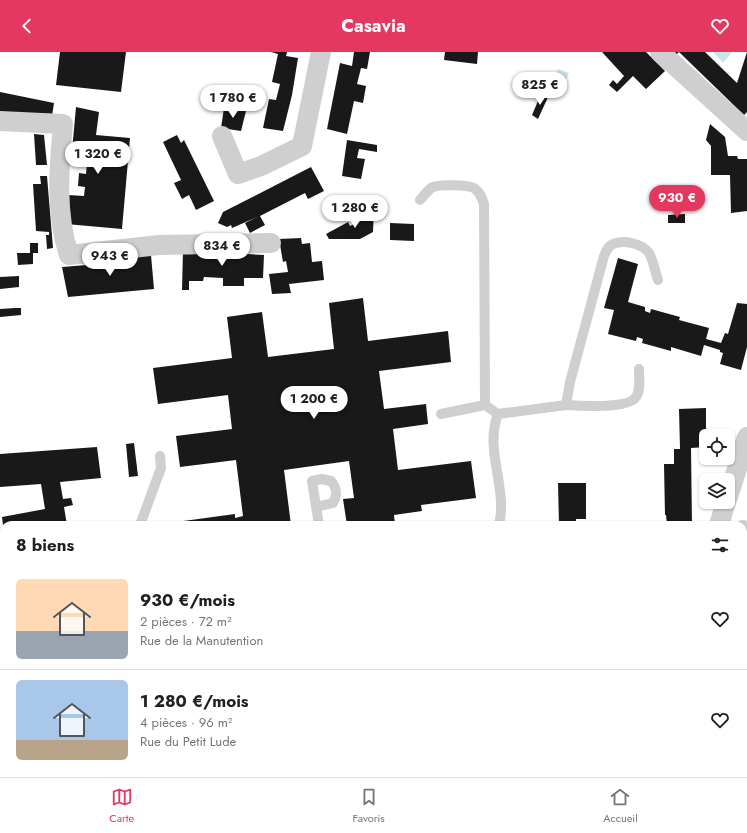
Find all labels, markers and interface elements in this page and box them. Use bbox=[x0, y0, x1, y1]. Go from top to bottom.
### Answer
text: Casavia bbox=[341, 13, 406, 39]
icon: back bbox=[16, 15, 38, 37]
icon: heart bbox=[709, 15, 731, 37]
pin: 825 € bbox=[512, 72, 568, 106]
text: 825 € bbox=[521, 75, 559, 94]
pin: 1 780 € bbox=[196, 85, 270, 119]
text: 1 780 € bbox=[209, 88, 257, 107]
pin: 1 320 € bbox=[61, 141, 135, 175]
text: 1 320 € bbox=[74, 144, 122, 163]
pin: 930 € bbox=[649, 185, 705, 219]
text: 930 € bbox=[658, 188, 696, 207]
pin: 1 280 € bbox=[318, 195, 392, 229]
text: 1 280 € bbox=[331, 198, 379, 217]
pin: 834 € bbox=[194, 233, 250, 267]
text: 834 € bbox=[203, 236, 241, 255]
pin: 943 € bbox=[82, 243, 138, 277]
text: 943 € bbox=[91, 246, 129, 265]
pin: 1 200 € bbox=[277, 386, 351, 420]
text: 1 200 € bbox=[290, 389, 338, 408]
map controls bbox=[699, 429, 735, 509]
button: locate bbox=[699, 429, 735, 465]
button: layers bbox=[699, 473, 735, 509]
text: 8 biens bbox=[16, 533, 74, 557]
icon: filters bbox=[709, 534, 731, 556]
text: 930 €/mois bbox=[140, 588, 235, 612]
icon: home bbox=[48, 595, 96, 643]
icon: heart bbox=[709, 608, 731, 630]
text: 2 pièces · 72 m² bbox=[140, 612, 231, 631]
text: Rue de la Manutention bbox=[140, 631, 263, 650]
text: 1 280 €/mois bbox=[140, 689, 249, 713]
icon: home bbox=[48, 696, 96, 744]
icon: heart bbox=[709, 709, 731, 731]
text: 4 pièces · 96 m² bbox=[140, 713, 232, 732]
text: Rue du Petit Lude bbox=[140, 732, 236, 751]
tab: Carte bbox=[109, 786, 134, 826]
tab: Favoris bbox=[353, 786, 385, 826]
tab: Accueil bbox=[603, 786, 638, 826]

